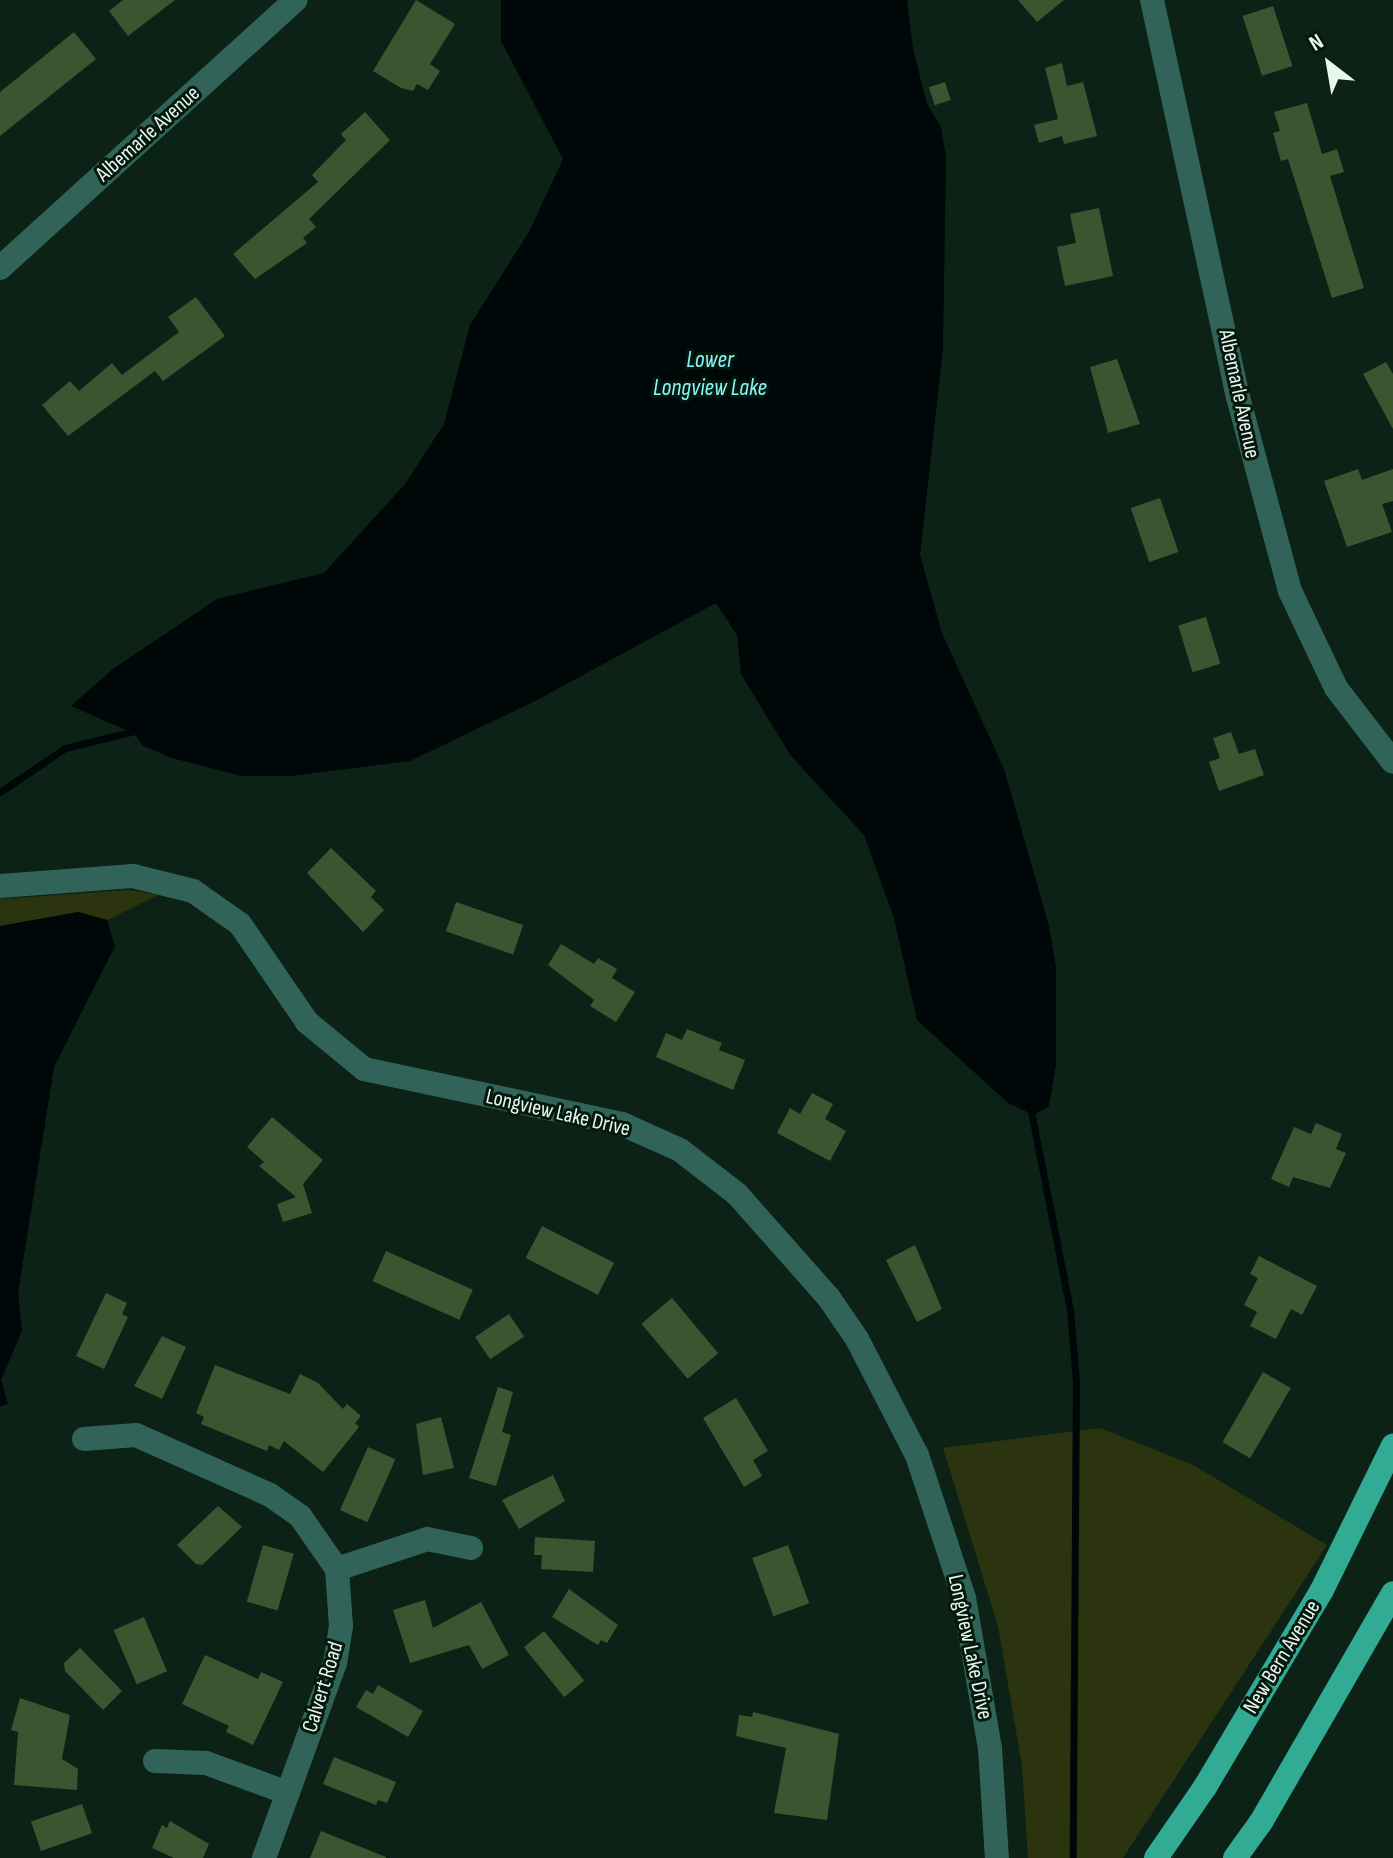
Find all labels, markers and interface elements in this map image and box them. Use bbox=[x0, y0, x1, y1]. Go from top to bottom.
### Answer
north arrow bbox=[1289, 24, 1369, 104]
text: N bbox=[1304, 28, 1328, 58]
street label: Albemarle Avenue bbox=[91, 80, 205, 188]
street label: Albemarle Avenue bbox=[1212, 327, 1266, 461]
water label: Lower Longview Lake bbox=[653, 346, 767, 402]
street label: Longview Lake Drive bbox=[483, 1084, 633, 1142]
street label: Longview Lake Drive bbox=[942, 1572, 998, 1722]
street label: New Bern Avenue bbox=[1238, 1596, 1326, 1718]
street label: Calvert Road bbox=[297, 1638, 349, 1736]

